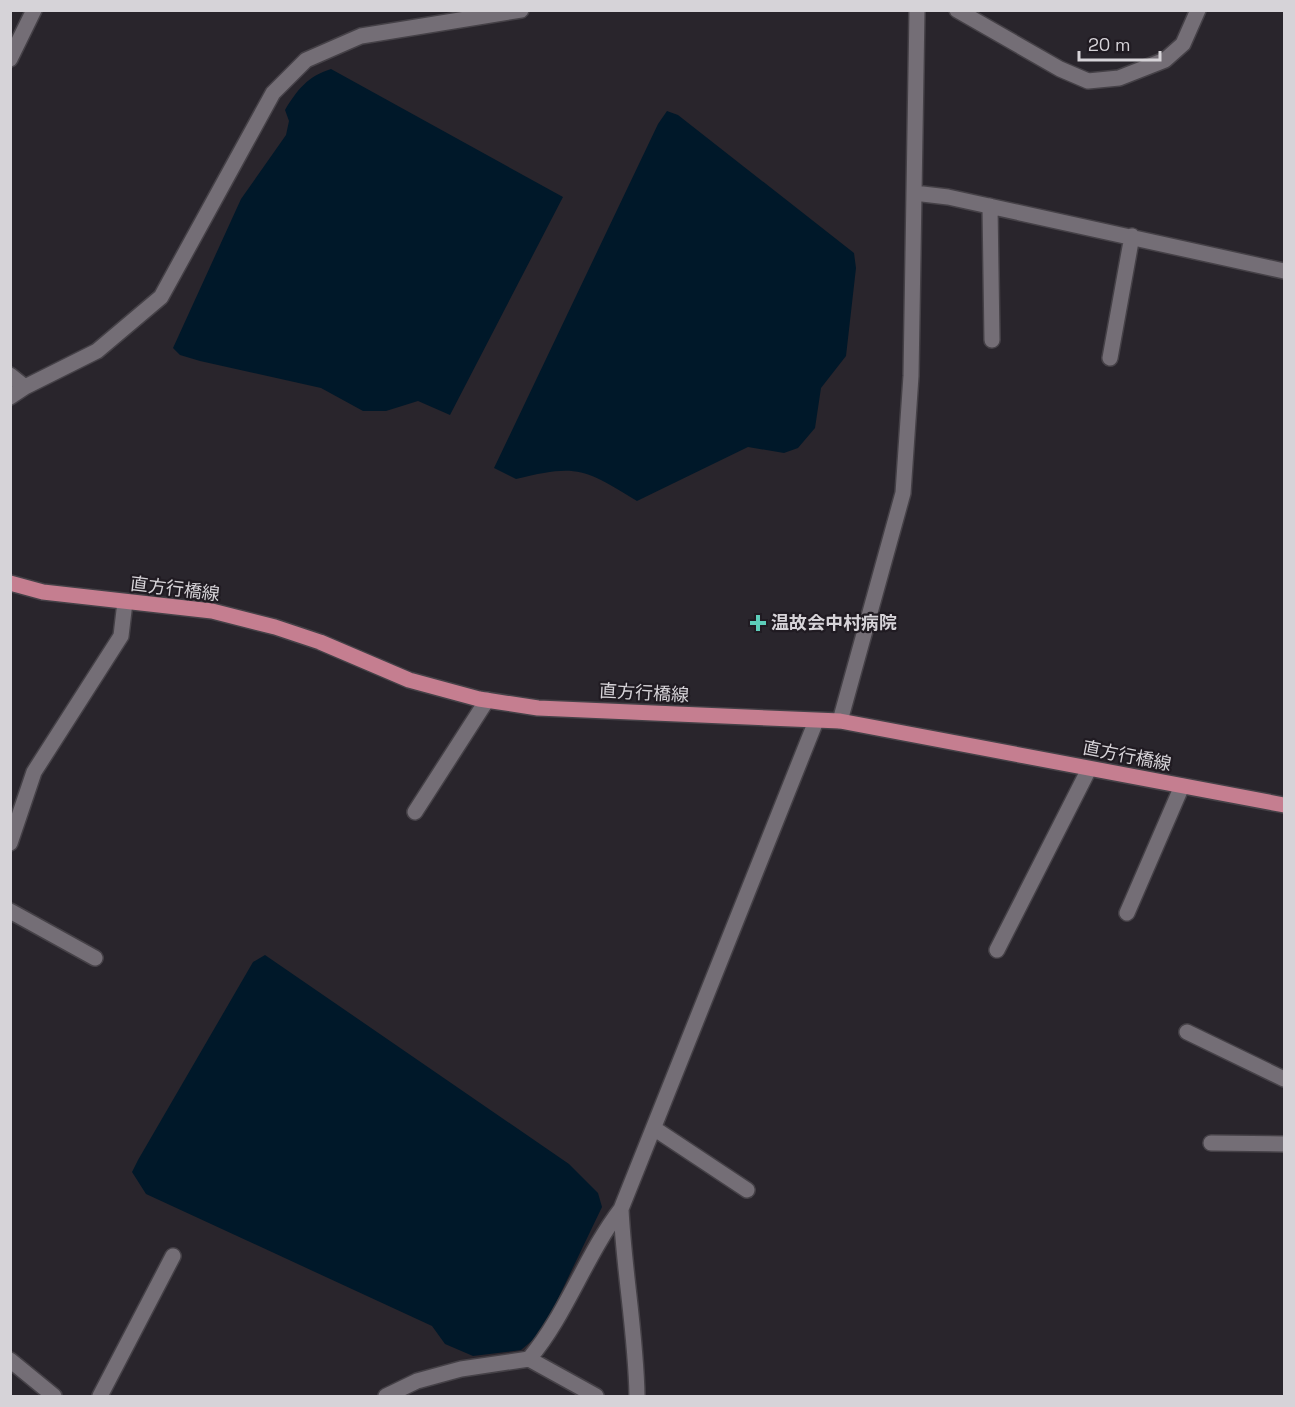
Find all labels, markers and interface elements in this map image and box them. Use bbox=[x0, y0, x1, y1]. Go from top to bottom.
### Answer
scale bar bbox=[1079, 24, 1160, 62]
text: 20 m bbox=[1088, 33, 1131, 56]
street label: 直方行橋線 bbox=[129, 572, 221, 605]
place label: 温故会中村病院 bbox=[771, 611, 897, 634]
marker: 温故会中村病院 bbox=[749, 614, 767, 632]
street label: 直方行橋線 bbox=[598, 679, 690, 706]
street label: 直方行橋線 bbox=[1081, 736, 1173, 775]

